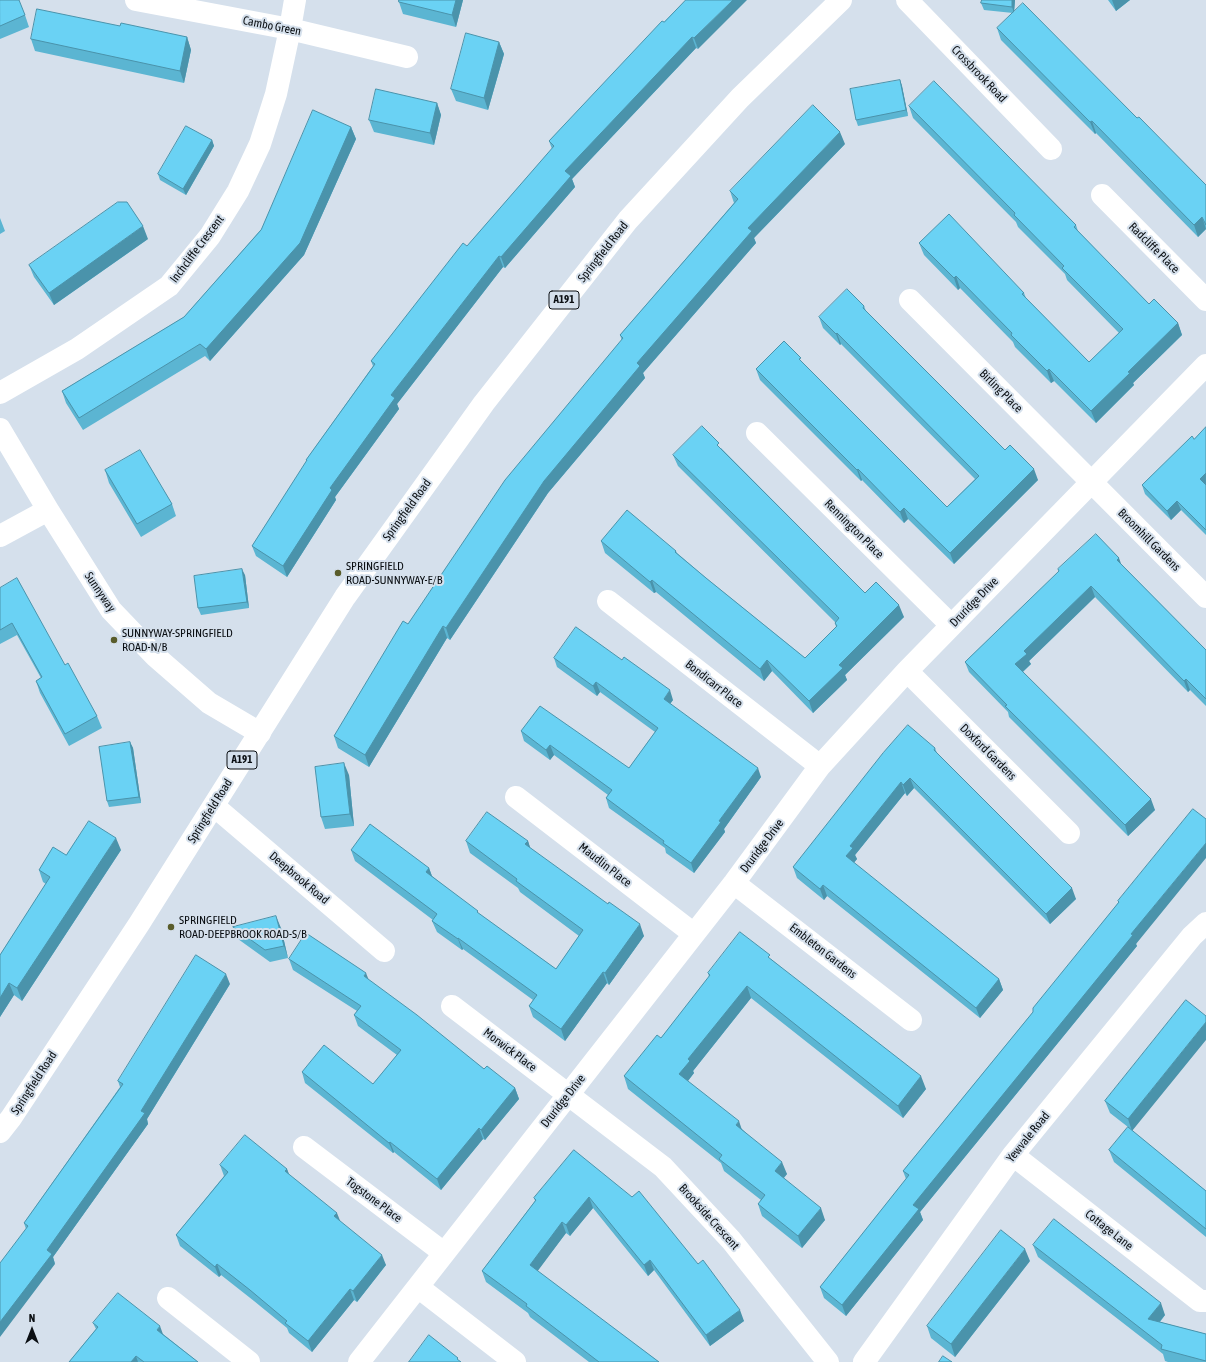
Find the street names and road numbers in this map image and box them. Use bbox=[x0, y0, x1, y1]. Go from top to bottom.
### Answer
street label: Cambo Green bbox=[242, 13, 302, 39]
street label: Crossbrook Road bbox=[948, 43, 1010, 105]
street label: Inchcliffe Crescent bbox=[167, 212, 227, 286]
street label: Springfield Road bbox=[575, 219, 631, 285]
street label: Radcliffe Place bbox=[1126, 220, 1182, 276]
road number: A191 bbox=[549, 291, 579, 309]
street label: Birling Place bbox=[976, 366, 1026, 416]
street label: Springfield Road bbox=[380, 476, 434, 544]
street label: Rennington Place bbox=[821, 496, 887, 562]
street label: Broomhill Gardens bbox=[1115, 506, 1183, 574]
street label: Sunnyway bbox=[81, 569, 119, 615]
street label: Druridge Drive bbox=[947, 574, 1001, 630]
street label: Bondicarr Place bbox=[682, 657, 746, 711]
street label: Doxford Gardens bbox=[957, 721, 1019, 783]
road number: A191 bbox=[227, 751, 257, 769]
street label: Springfield Road bbox=[185, 776, 235, 846]
street label: Druridge Drive bbox=[737, 816, 787, 876]
street label: Maudlin Place bbox=[576, 840, 634, 890]
street label: Deepbrook Road bbox=[266, 849, 332, 907]
street label: Embleton Gardens bbox=[787, 920, 859, 982]
street label: Morwick Place bbox=[480, 1025, 540, 1075]
street label: Springfield Road bbox=[8, 1049, 60, 1117]
street label: Druridge Drive bbox=[538, 1072, 588, 1130]
street label: Yewvale Road bbox=[1003, 1109, 1053, 1165]
street label: Togstone Place bbox=[343, 1174, 405, 1226]
street label: Brookside Crescent bbox=[676, 1181, 742, 1253]
street label: Cottage Lane bbox=[1082, 1207, 1136, 1253]

